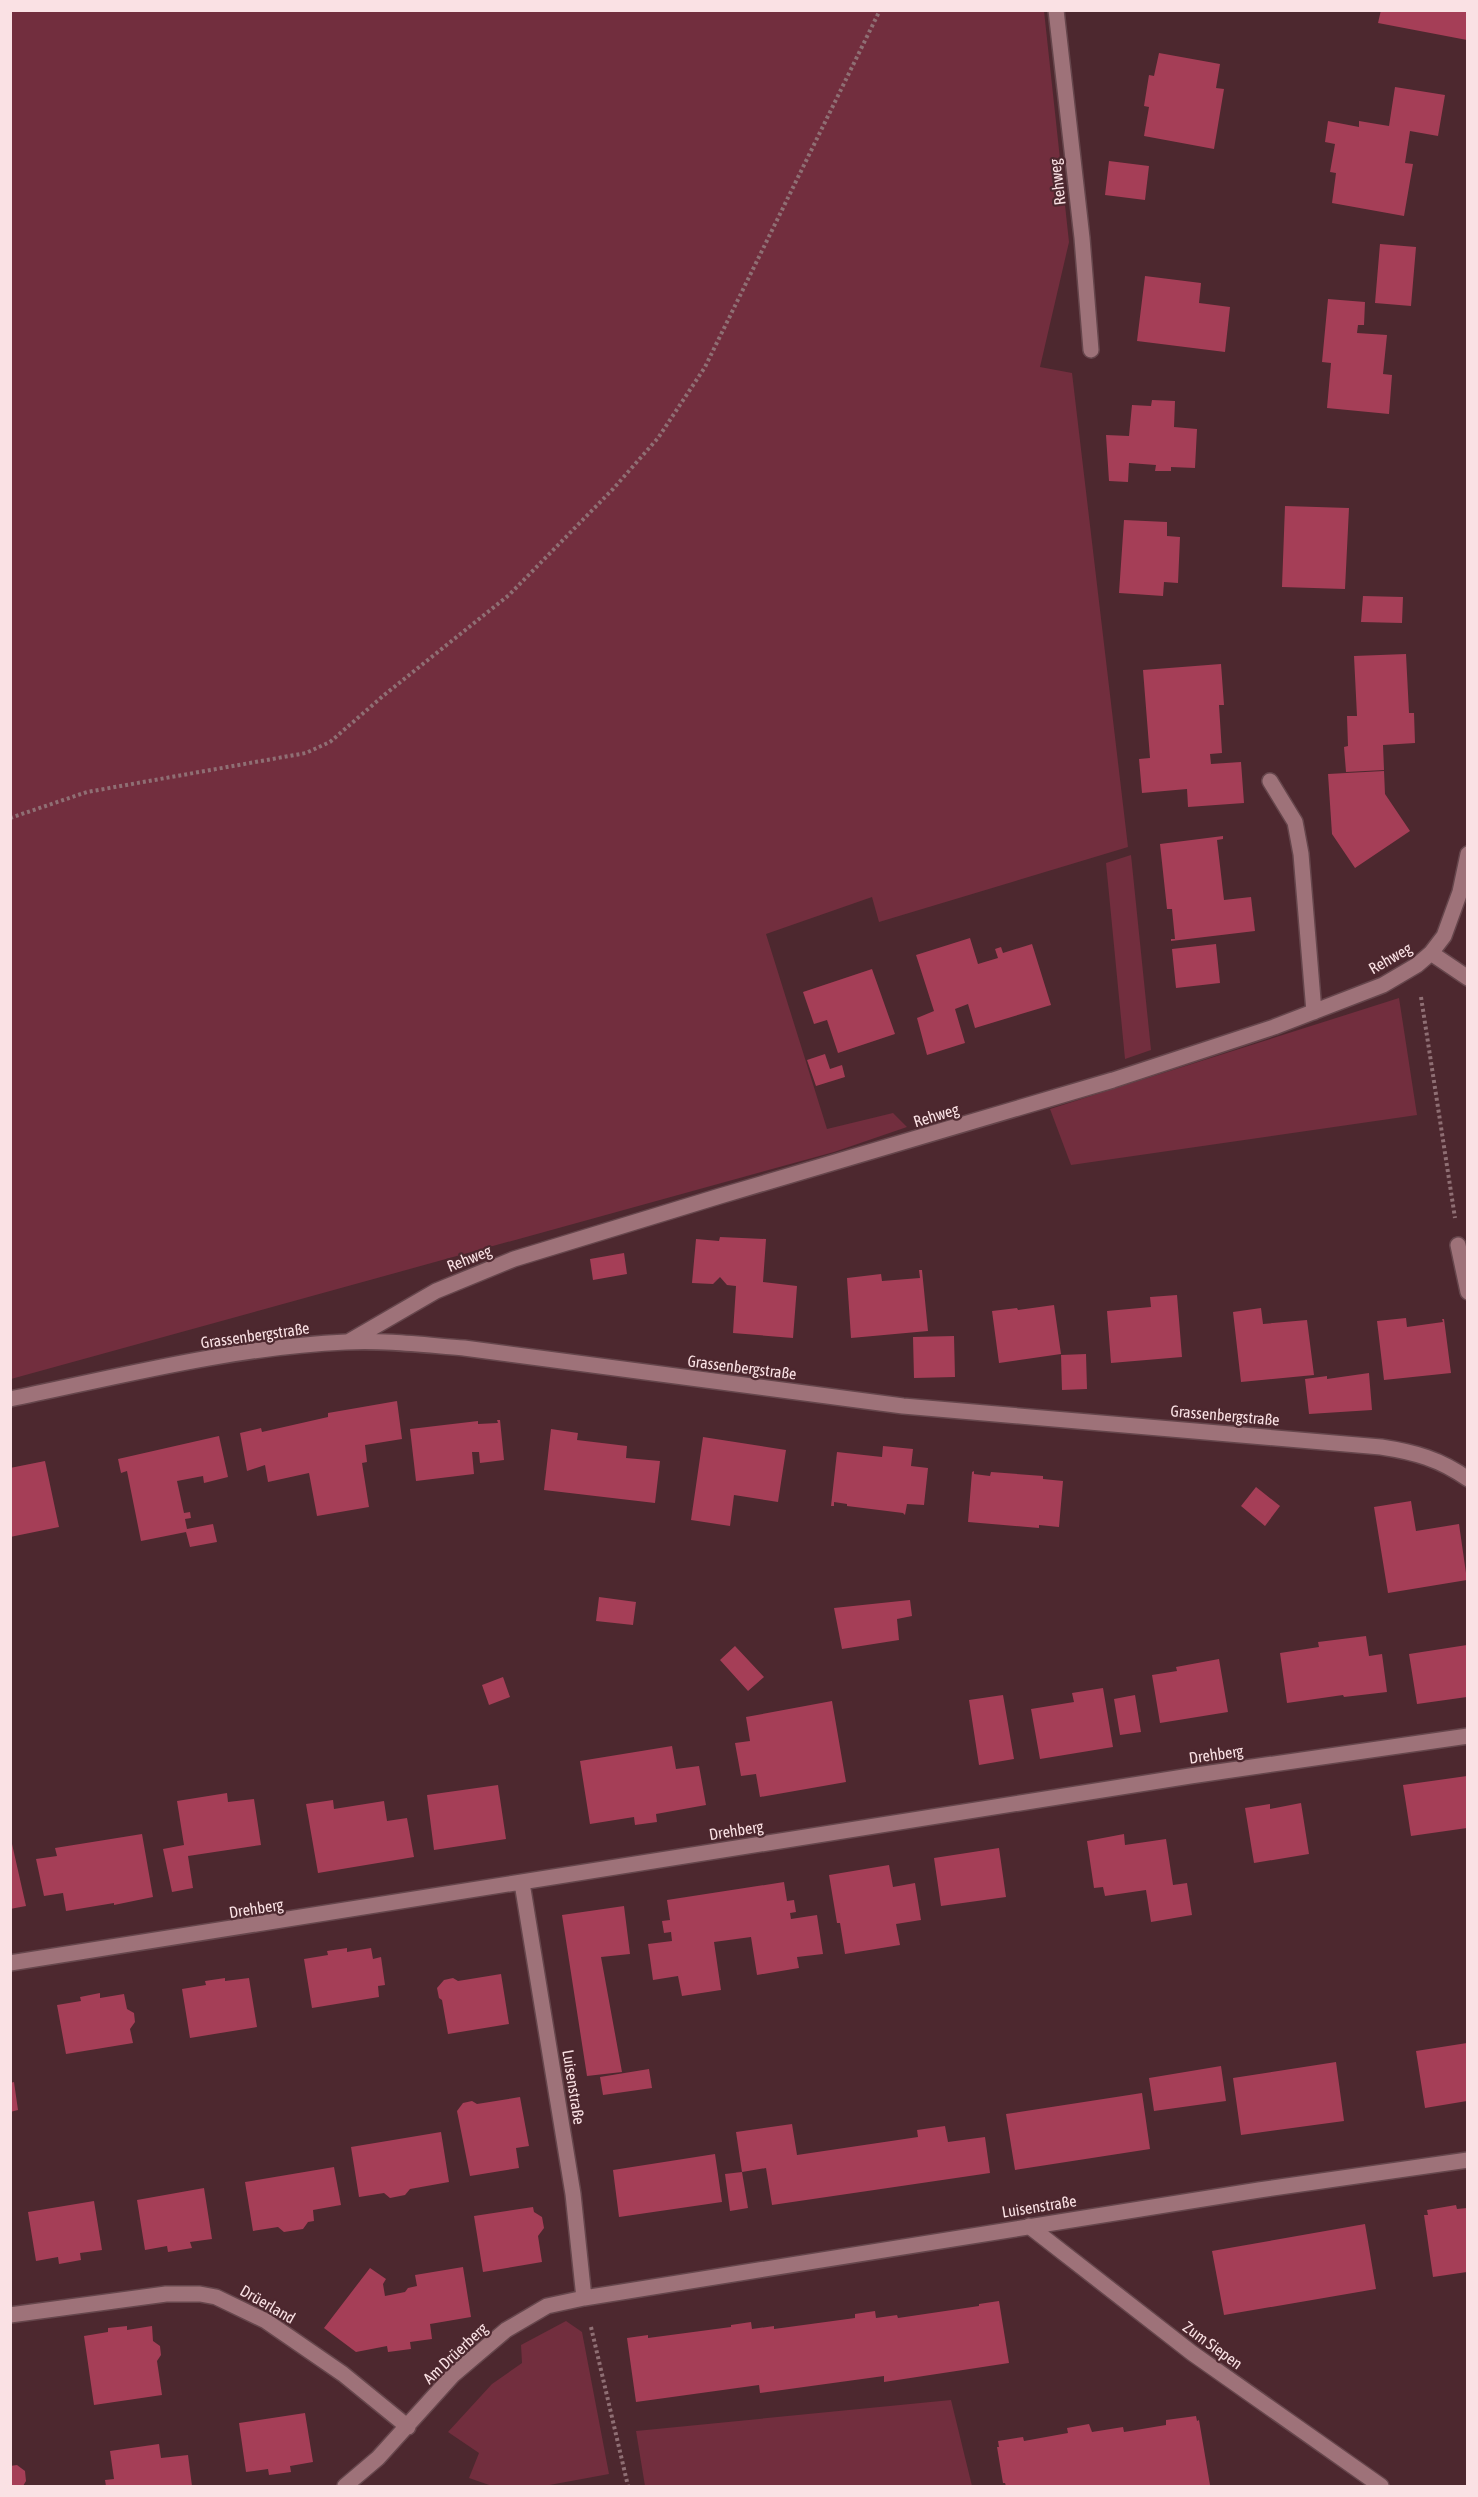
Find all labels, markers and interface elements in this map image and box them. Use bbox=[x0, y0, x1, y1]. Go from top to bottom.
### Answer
street label: Rehweg bbox=[1045, 158, 1070, 206]
street label: Rehweg bbox=[1365, 939, 1415, 978]
street label: Rehweg bbox=[911, 1100, 961, 1131]
street label: Rehweg bbox=[444, 1241, 494, 1276]
street label: Grassenbergstraße bbox=[200, 1318, 311, 1353]
street label: Grassenbergstraße bbox=[686, 1351, 797, 1384]
street label: Grassenbergstraße bbox=[1170, 1401, 1280, 1430]
street label: Drehberg bbox=[1188, 1741, 1245, 1768]
street label: Drehberg bbox=[708, 1817, 765, 1844]
street label: Drehberg bbox=[228, 1895, 285, 1922]
street label: Luisenstraße bbox=[559, 2048, 589, 2126]
street label: Luisenstraße bbox=[1000, 2191, 1078, 2221]
street label: Drüerland bbox=[237, 2281, 299, 2327]
street label: Zum Siepen bbox=[1179, 2317, 1246, 2373]
street label: Am Drüerberg bbox=[419, 2319, 491, 2388]

